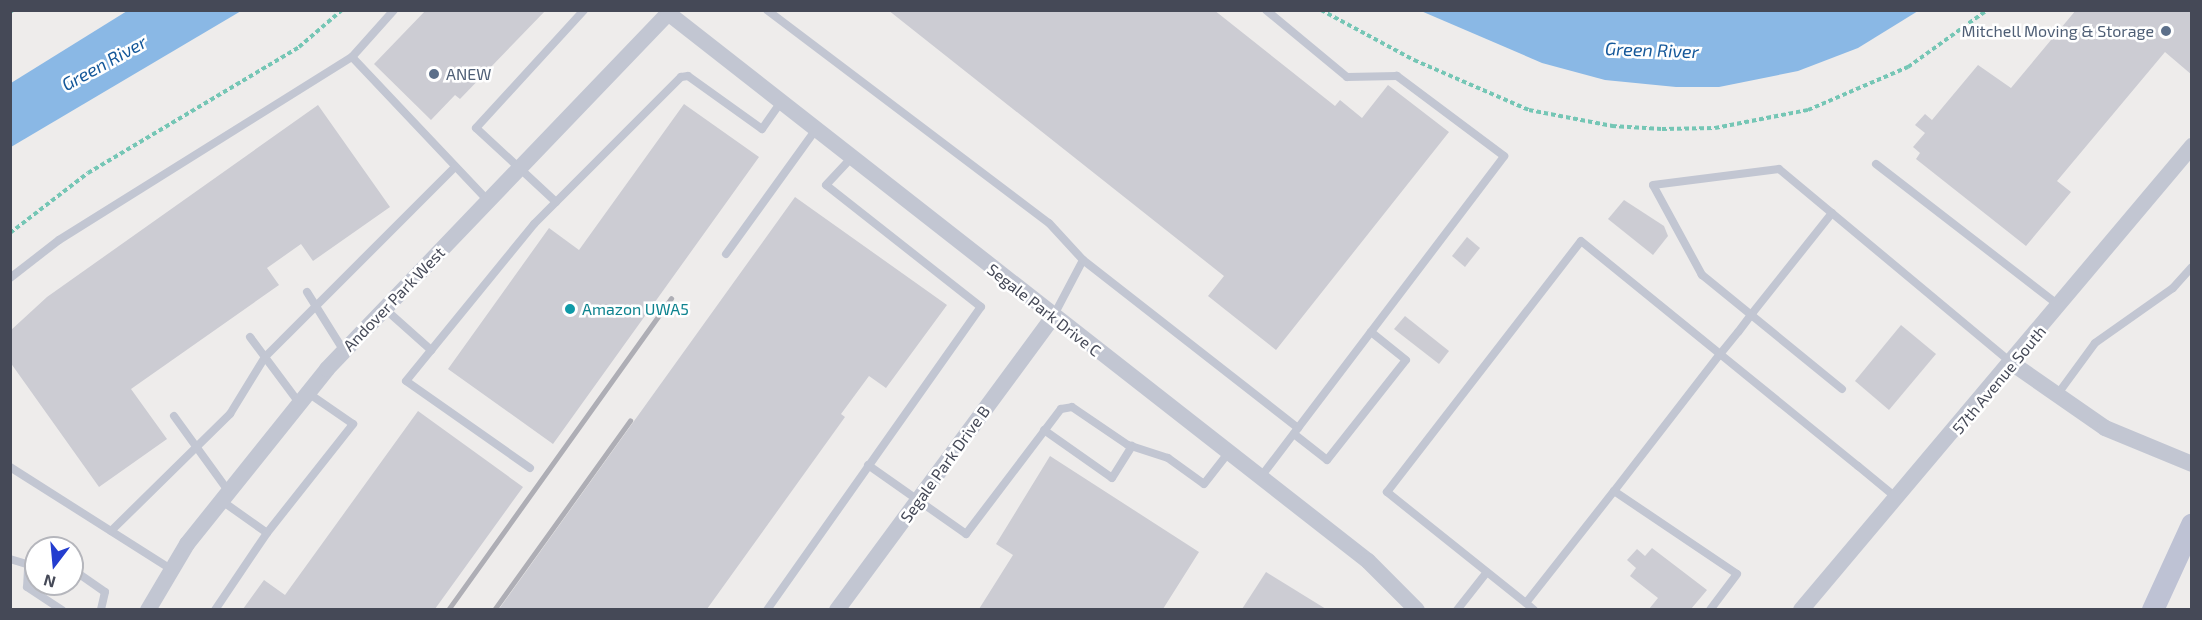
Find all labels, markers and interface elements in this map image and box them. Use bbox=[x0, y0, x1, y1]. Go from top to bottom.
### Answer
place label: Mitchell Moving & Storage bbox=[1961, 21, 2154, 41]
marker: Mitchell Moving & Storage bbox=[2159, 24, 2173, 38]
water label: Green River bbox=[58, 31, 150, 95]
water label: Green River bbox=[1605, 38, 1699, 62]
place label: ANEW bbox=[446, 64, 491, 84]
marker: ANEW bbox=[427, 67, 441, 81]
street label: Andover Park West bbox=[339, 243, 449, 355]
street label: Segale Park Drive C bbox=[983, 260, 1105, 360]
place label: Amazon UWA5 bbox=[582, 299, 689, 319]
marker: Amazon UWA5 bbox=[563, 302, 577, 316]
street label: 57th Avenue South bbox=[1948, 322, 2050, 438]
street label: Segale Park Drive B bbox=[896, 402, 994, 526]
north arrow bbox=[24, 536, 84, 596]
text: N bbox=[41, 571, 58, 593]

